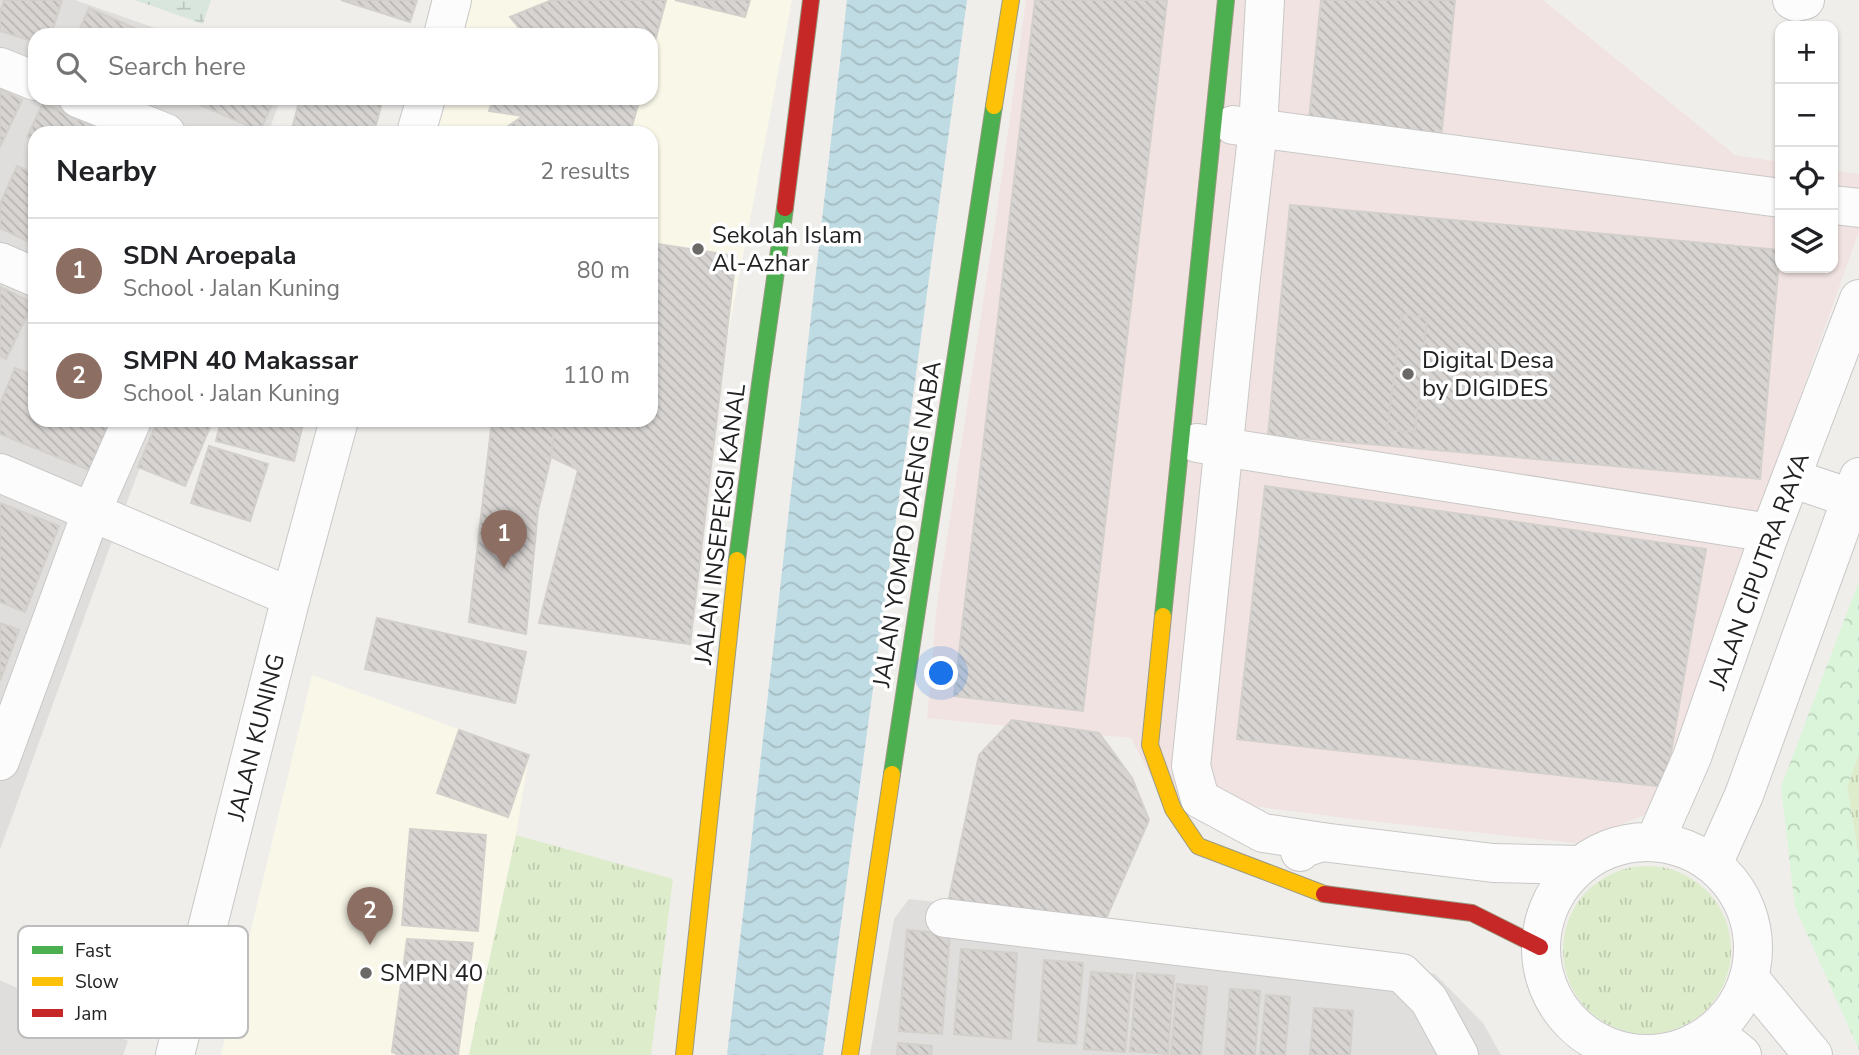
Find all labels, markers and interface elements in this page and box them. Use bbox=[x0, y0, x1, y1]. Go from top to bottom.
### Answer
map controls bbox=[1775, 21, 1838, 273]
button: + bbox=[1775, 21, 1838, 84]
search box bbox=[28, 28, 658, 105]
icon: search bbox=[52, 48, 90, 86]
text: Search here bbox=[108, 49, 246, 84]
button: − bbox=[1775, 84, 1838, 147]
button: locate bbox=[1775, 147, 1838, 210]
text: Nearby bbox=[56, 151, 156, 192]
text: 2 results bbox=[540, 156, 630, 187]
button: layers bbox=[1775, 210, 1838, 273]
place label: Sekolah Islam Al-Azhar bbox=[712, 219, 862, 279]
text: SDN Aroepala bbox=[123, 238, 296, 273]
marker: Sekolah Islam Al-Azhar bbox=[690, 241, 706, 257]
text: 1 bbox=[72, 255, 86, 286]
text: 80 m bbox=[577, 255, 630, 286]
text: School · Jalan Kuning bbox=[123, 273, 340, 304]
text: SMPN 40 Makassar bbox=[123, 343, 358, 378]
place label: Digital Desa by DIGIDES bbox=[1422, 344, 1554, 404]
street label: JALAN YOMPO DAENG NABA bbox=[865, 358, 949, 691]
text: 2 bbox=[72, 360, 86, 391]
text: 110 m bbox=[563, 360, 630, 391]
marker: Digital Desa by DIGIDES bbox=[1400, 366, 1416, 382]
text: School · Jalan Kuning bbox=[123, 378, 340, 409]
street label: JALAN INSEPEKSI KANAL bbox=[687, 382, 753, 667]
street label: JALAN CIPUTRA RAYA bbox=[1701, 448, 1817, 695]
pin: 1 bbox=[481, 510, 527, 568]
street label: JALAN KUNING bbox=[220, 650, 292, 825]
your location bbox=[924, 656, 958, 690]
pin: 2 bbox=[347, 887, 393, 945]
legend bbox=[18, 926, 248, 1038]
text: Fast bbox=[75, 938, 111, 964]
place label: SMPN 40 bbox=[380, 957, 483, 989]
marker: SMPN 40 bbox=[358, 965, 374, 981]
text: Slow bbox=[75, 969, 119, 995]
text: Jam bbox=[74, 1001, 108, 1027]

